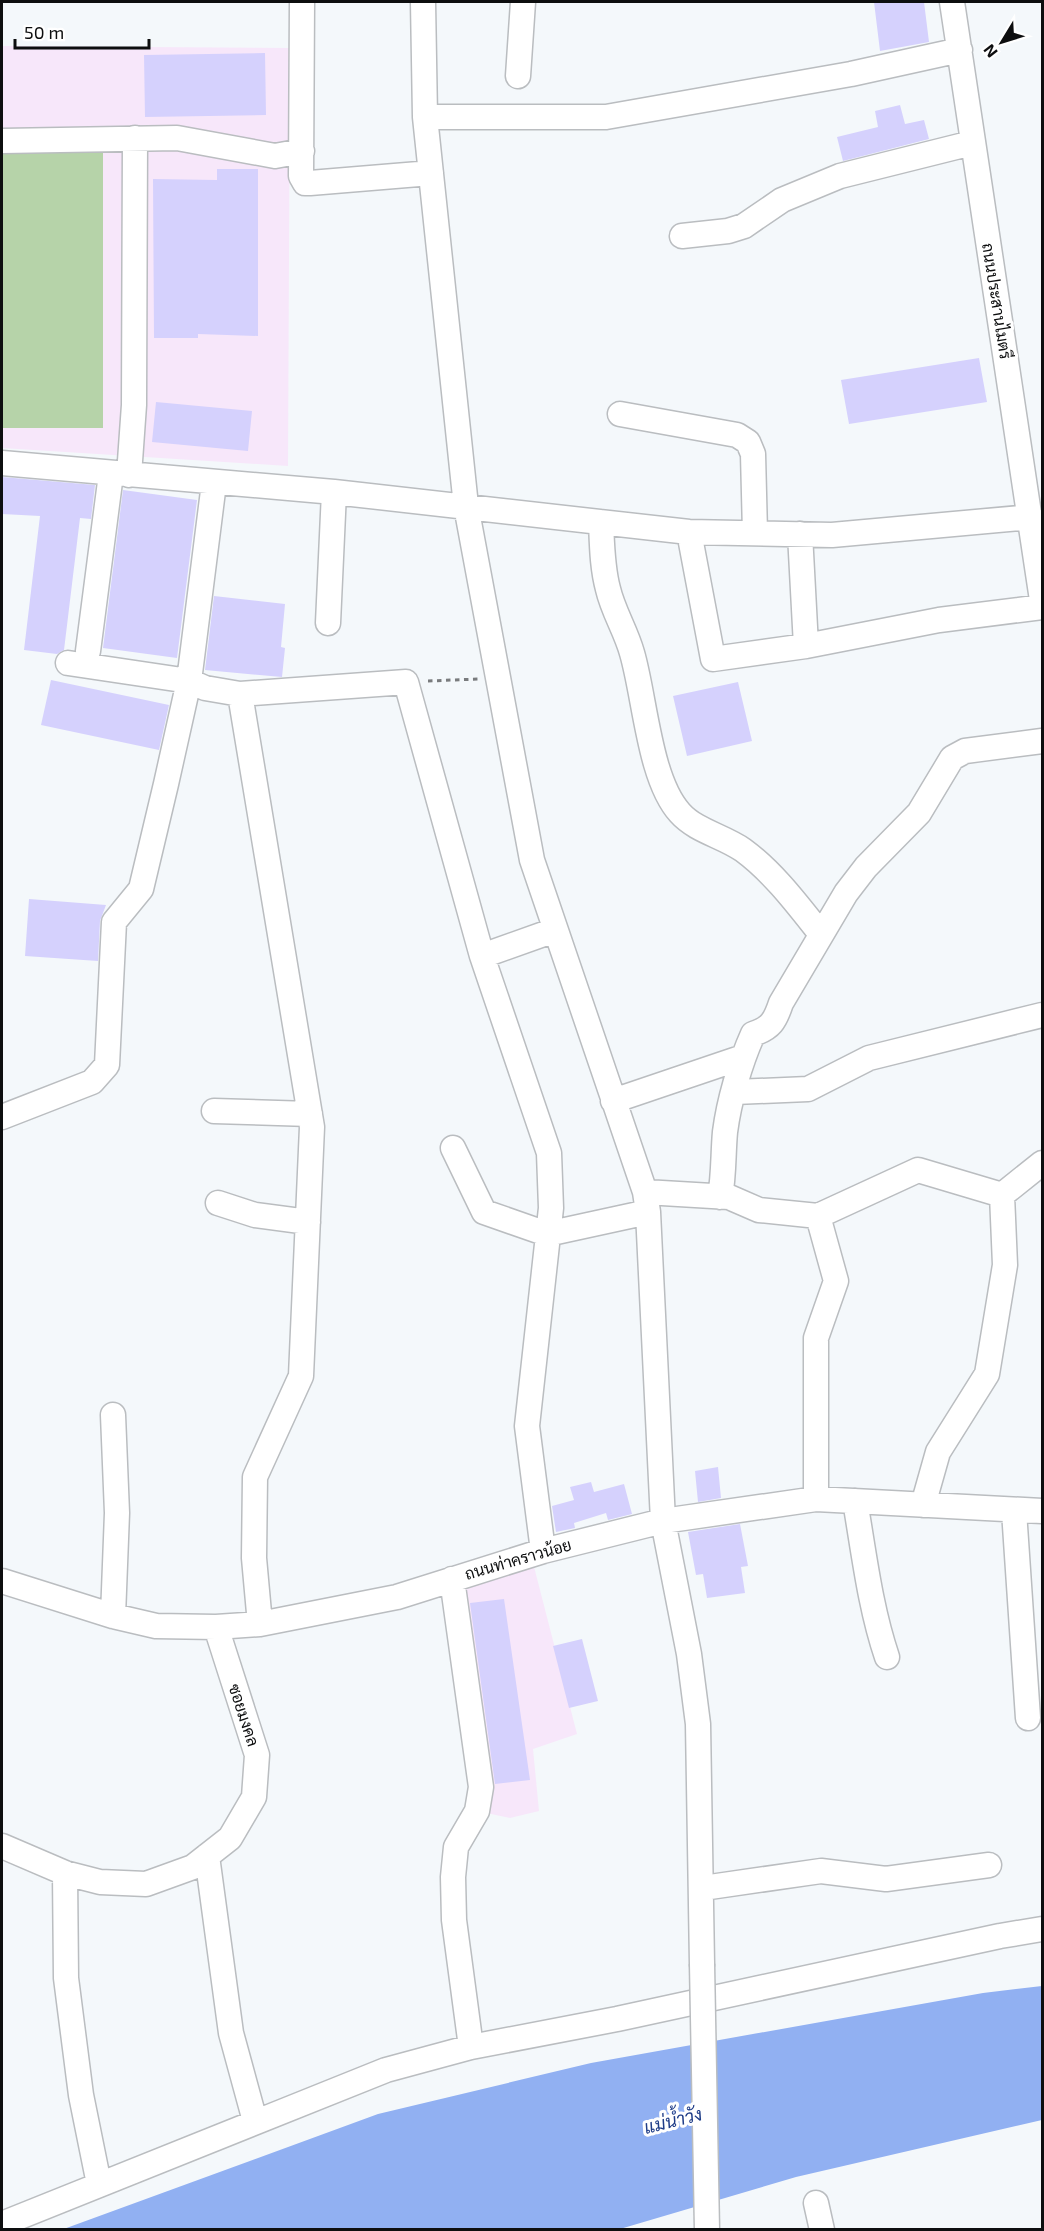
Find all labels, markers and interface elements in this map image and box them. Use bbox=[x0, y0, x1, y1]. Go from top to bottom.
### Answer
scale bar bbox=[15, 12, 148, 50]
north arrow bbox=[972, 12, 1032, 72]
text: 50 m bbox=[24, 21, 64, 43]
text: N bbox=[979, 41, 1001, 62]
street label: ถนนประสานไมตรี bbox=[979, 241, 1017, 361]
street label: ถนนท่าคราวน้อย bbox=[462, 1534, 573, 1583]
street label: ซอยมงคล bbox=[225, 1681, 263, 1748]
water label: แม่น้ำวัง bbox=[640, 2098, 704, 2138]

